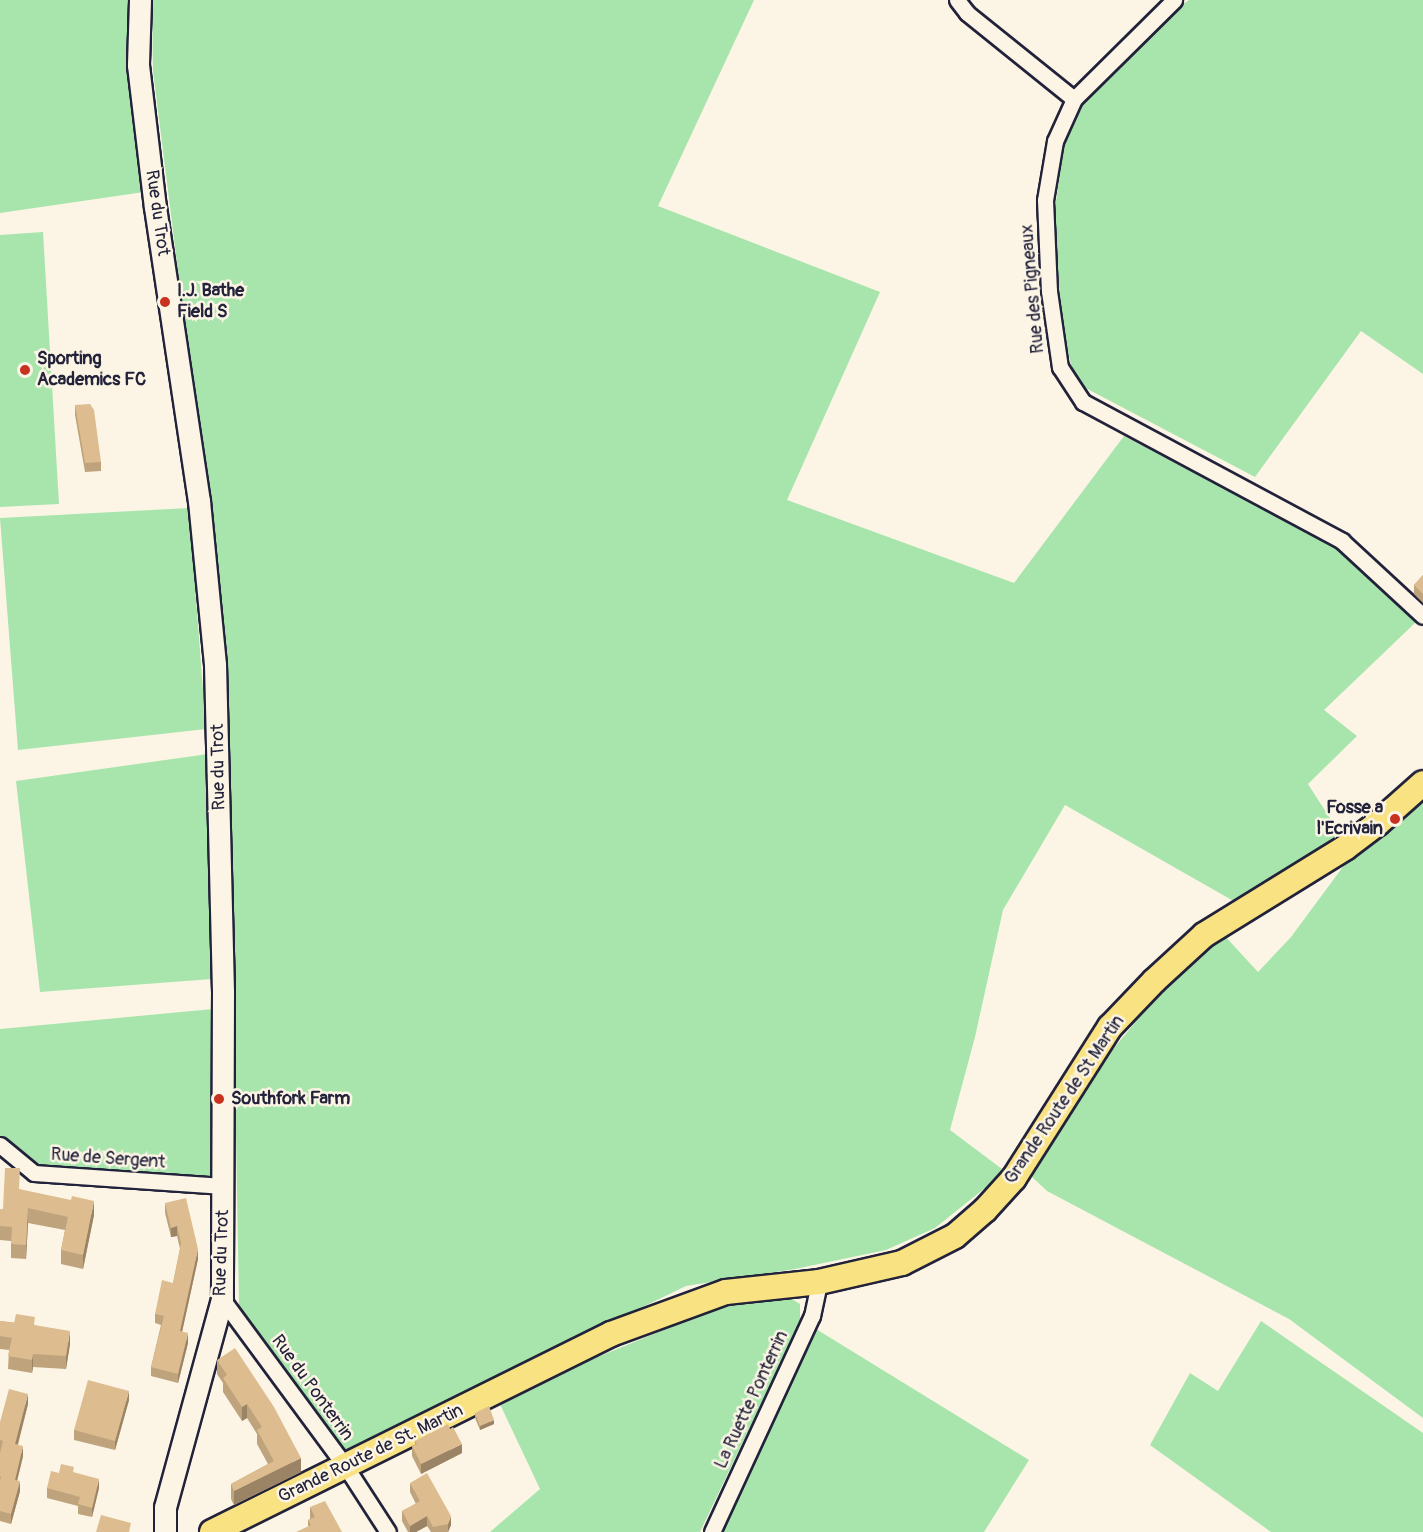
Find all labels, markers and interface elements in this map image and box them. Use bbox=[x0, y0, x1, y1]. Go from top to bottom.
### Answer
street label: Rue du Trot bbox=[140, 169, 174, 257]
street label: Rue des Pigneaux bbox=[1017, 224, 1049, 354]
place label: I.J. Bathe Field S bbox=[177, 281, 244, 324]
marker: I.J. Bathe Field S bbox=[158, 295, 172, 309]
place label: Sporting Academics FC bbox=[37, 349, 146, 392]
marker: Sporting Academics FC bbox=[18, 363, 32, 377]
street label: Rue du Trot bbox=[207, 724, 231, 810]
place label: Fosse a l'Ecrivain bbox=[1317, 798, 1383, 840]
marker: Fosse a l'Ecrivain bbox=[1388, 812, 1402, 826]
street label: Grande Route de St Martin bbox=[1000, 1011, 1130, 1189]
place label: Southfork Farm bbox=[231, 1088, 350, 1110]
marker: Southfork Farm bbox=[212, 1092, 226, 1106]
street label: Rue de Sergent bbox=[50, 1144, 166, 1174]
street label: Rue du Trot bbox=[210, 1209, 234, 1297]
street label: La Ruette Ponterrin bbox=[711, 1328, 793, 1472]
street label: Rue du Ponterrin bbox=[266, 1331, 358, 1445]
street label: Grande Route de St. Martin bbox=[275, 1400, 467, 1508]

